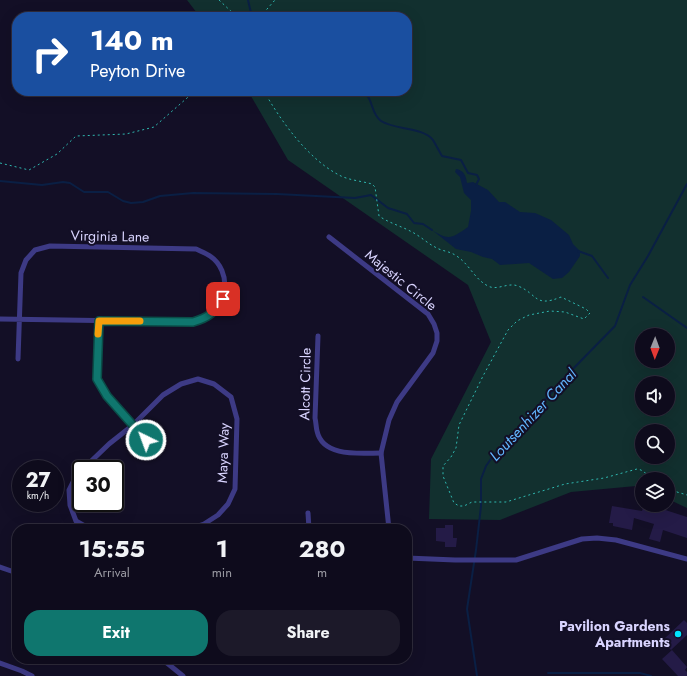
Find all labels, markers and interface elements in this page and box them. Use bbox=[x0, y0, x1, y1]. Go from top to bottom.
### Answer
text: 140 m bbox=[90, 20, 174, 61]
icon: right bbox=[24, 28, 76, 80]
text: Peyton Drive bbox=[90, 58, 185, 84]
street label: Virginia Lane bbox=[71, 225, 149, 247]
street label: Majestic Circle bbox=[361, 245, 441, 315]
pin bbox=[206, 282, 240, 316]
icon: arrive bbox=[212, 288, 234, 310]
north arrow bbox=[635, 328, 675, 368]
map controls bbox=[635, 328, 675, 512]
street label: Alcott Circle bbox=[294, 347, 316, 421]
water label: Loutsenhizer Canal bbox=[484, 363, 582, 466]
button: sound bbox=[635, 376, 675, 416]
position arrow bbox=[125, 419, 167, 461]
street label: Maya Way bbox=[212, 422, 234, 484]
button: search bbox=[635, 424, 675, 464]
speed limit sign: 30 bbox=[72, 460, 124, 512]
text: 27 bbox=[25, 466, 51, 495]
button: layers bbox=[635, 472, 675, 512]
text: km/h bbox=[27, 488, 49, 503]
text: 15:55 bbox=[79, 531, 145, 566]
text: 1 bbox=[216, 531, 228, 566]
text: 280 bbox=[299, 531, 345, 566]
text: Arrival bbox=[94, 563, 130, 582]
text: min bbox=[212, 563, 232, 582]
text: m bbox=[317, 563, 327, 582]
button: Exit bbox=[24, 610, 208, 656]
button: Share bbox=[216, 610, 400, 656]
place label: Pavilion Gardens Apartments bbox=[559, 616, 671, 652]
marker: Pavilion Gardens Apartments bbox=[673, 629, 683, 639]

